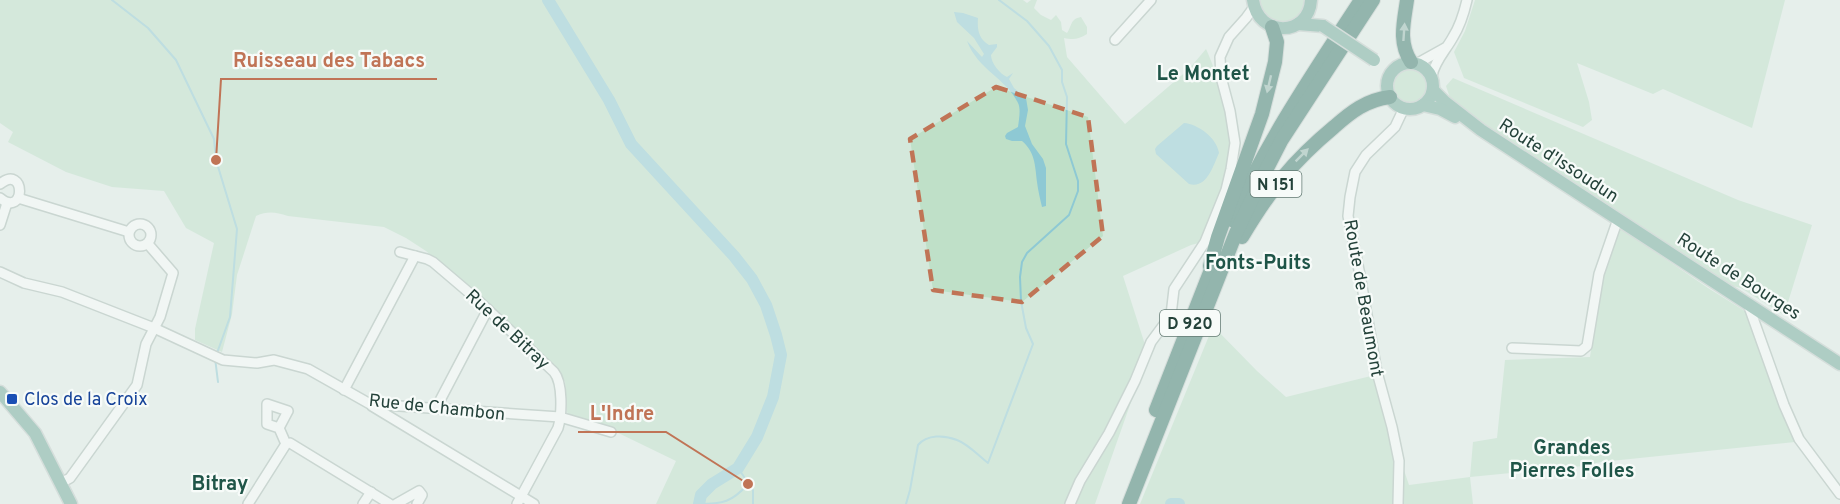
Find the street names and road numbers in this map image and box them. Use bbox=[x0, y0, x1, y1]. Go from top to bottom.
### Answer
street label: Route d'Issoudun bbox=[1494, 114, 1622, 209]
road number: N 151 bbox=[1250, 171, 1302, 197]
street label: Route de Beaumont bbox=[1337, 218, 1388, 379]
street label: Route de Bourges bbox=[1672, 229, 1804, 326]
street label: Rue de Bitray bbox=[460, 285, 554, 375]
road number: D 920 bbox=[1160, 310, 1220, 336]
street label: Rue de Chambon bbox=[368, 390, 506, 427]

